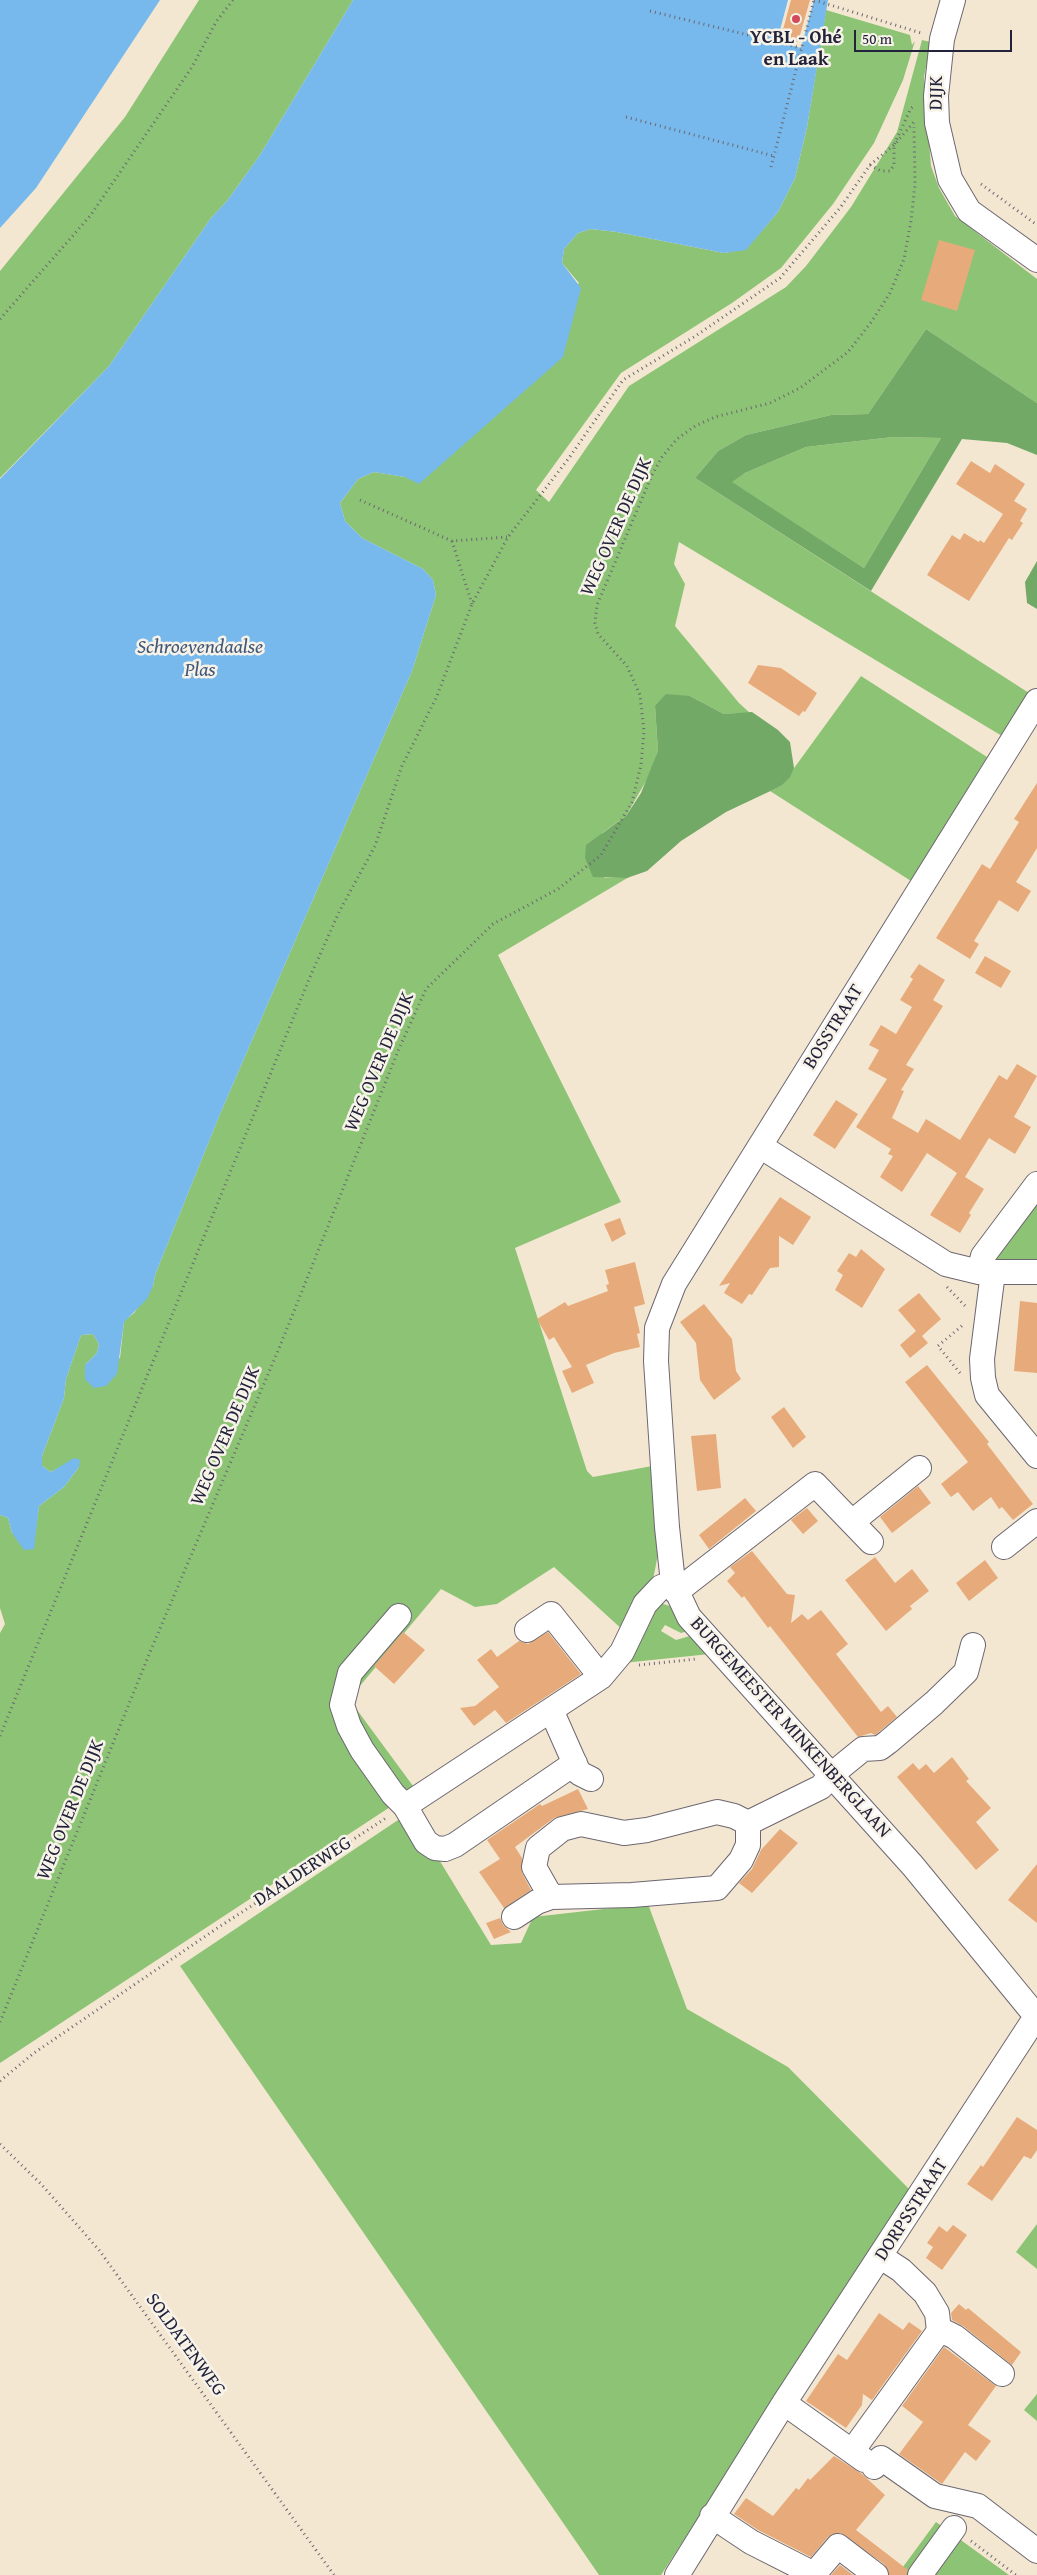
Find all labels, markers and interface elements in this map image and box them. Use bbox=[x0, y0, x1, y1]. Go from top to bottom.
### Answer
marker: YCBL - Ohé en Laak bbox=[790, 13, 802, 25]
scale bar bbox=[857, 20, 1014, 52]
place label: YCBL - Ohé en Laak bbox=[750, 27, 842, 71]
text: 50 m bbox=[862, 28, 892, 49]
street label: DIJK bbox=[925, 75, 949, 111]
street label: WEG OVER DE DIJK bbox=[576, 454, 658, 600]
water label: Schroevendaalse Plas bbox=[137, 636, 263, 683]
street label: BOSSTRAAT bbox=[799, 981, 869, 1073]
street label: WEG OVER DE DIJK bbox=[340, 989, 420, 1135]
street label: WEG OVER DE DIJK bbox=[186, 1363, 266, 1509]
street label: BURGEMEESTER MINKENBERGLAAN bbox=[685, 1613, 895, 1843]
street label: WEG OVER DE DIJK bbox=[32, 1737, 110, 1883]
street label: DAALDERWEG bbox=[250, 1832, 356, 1912]
street label: DORPSSTRAAT bbox=[871, 2155, 953, 2265]
street label: SOLDATENWEG bbox=[140, 2289, 230, 2401]

